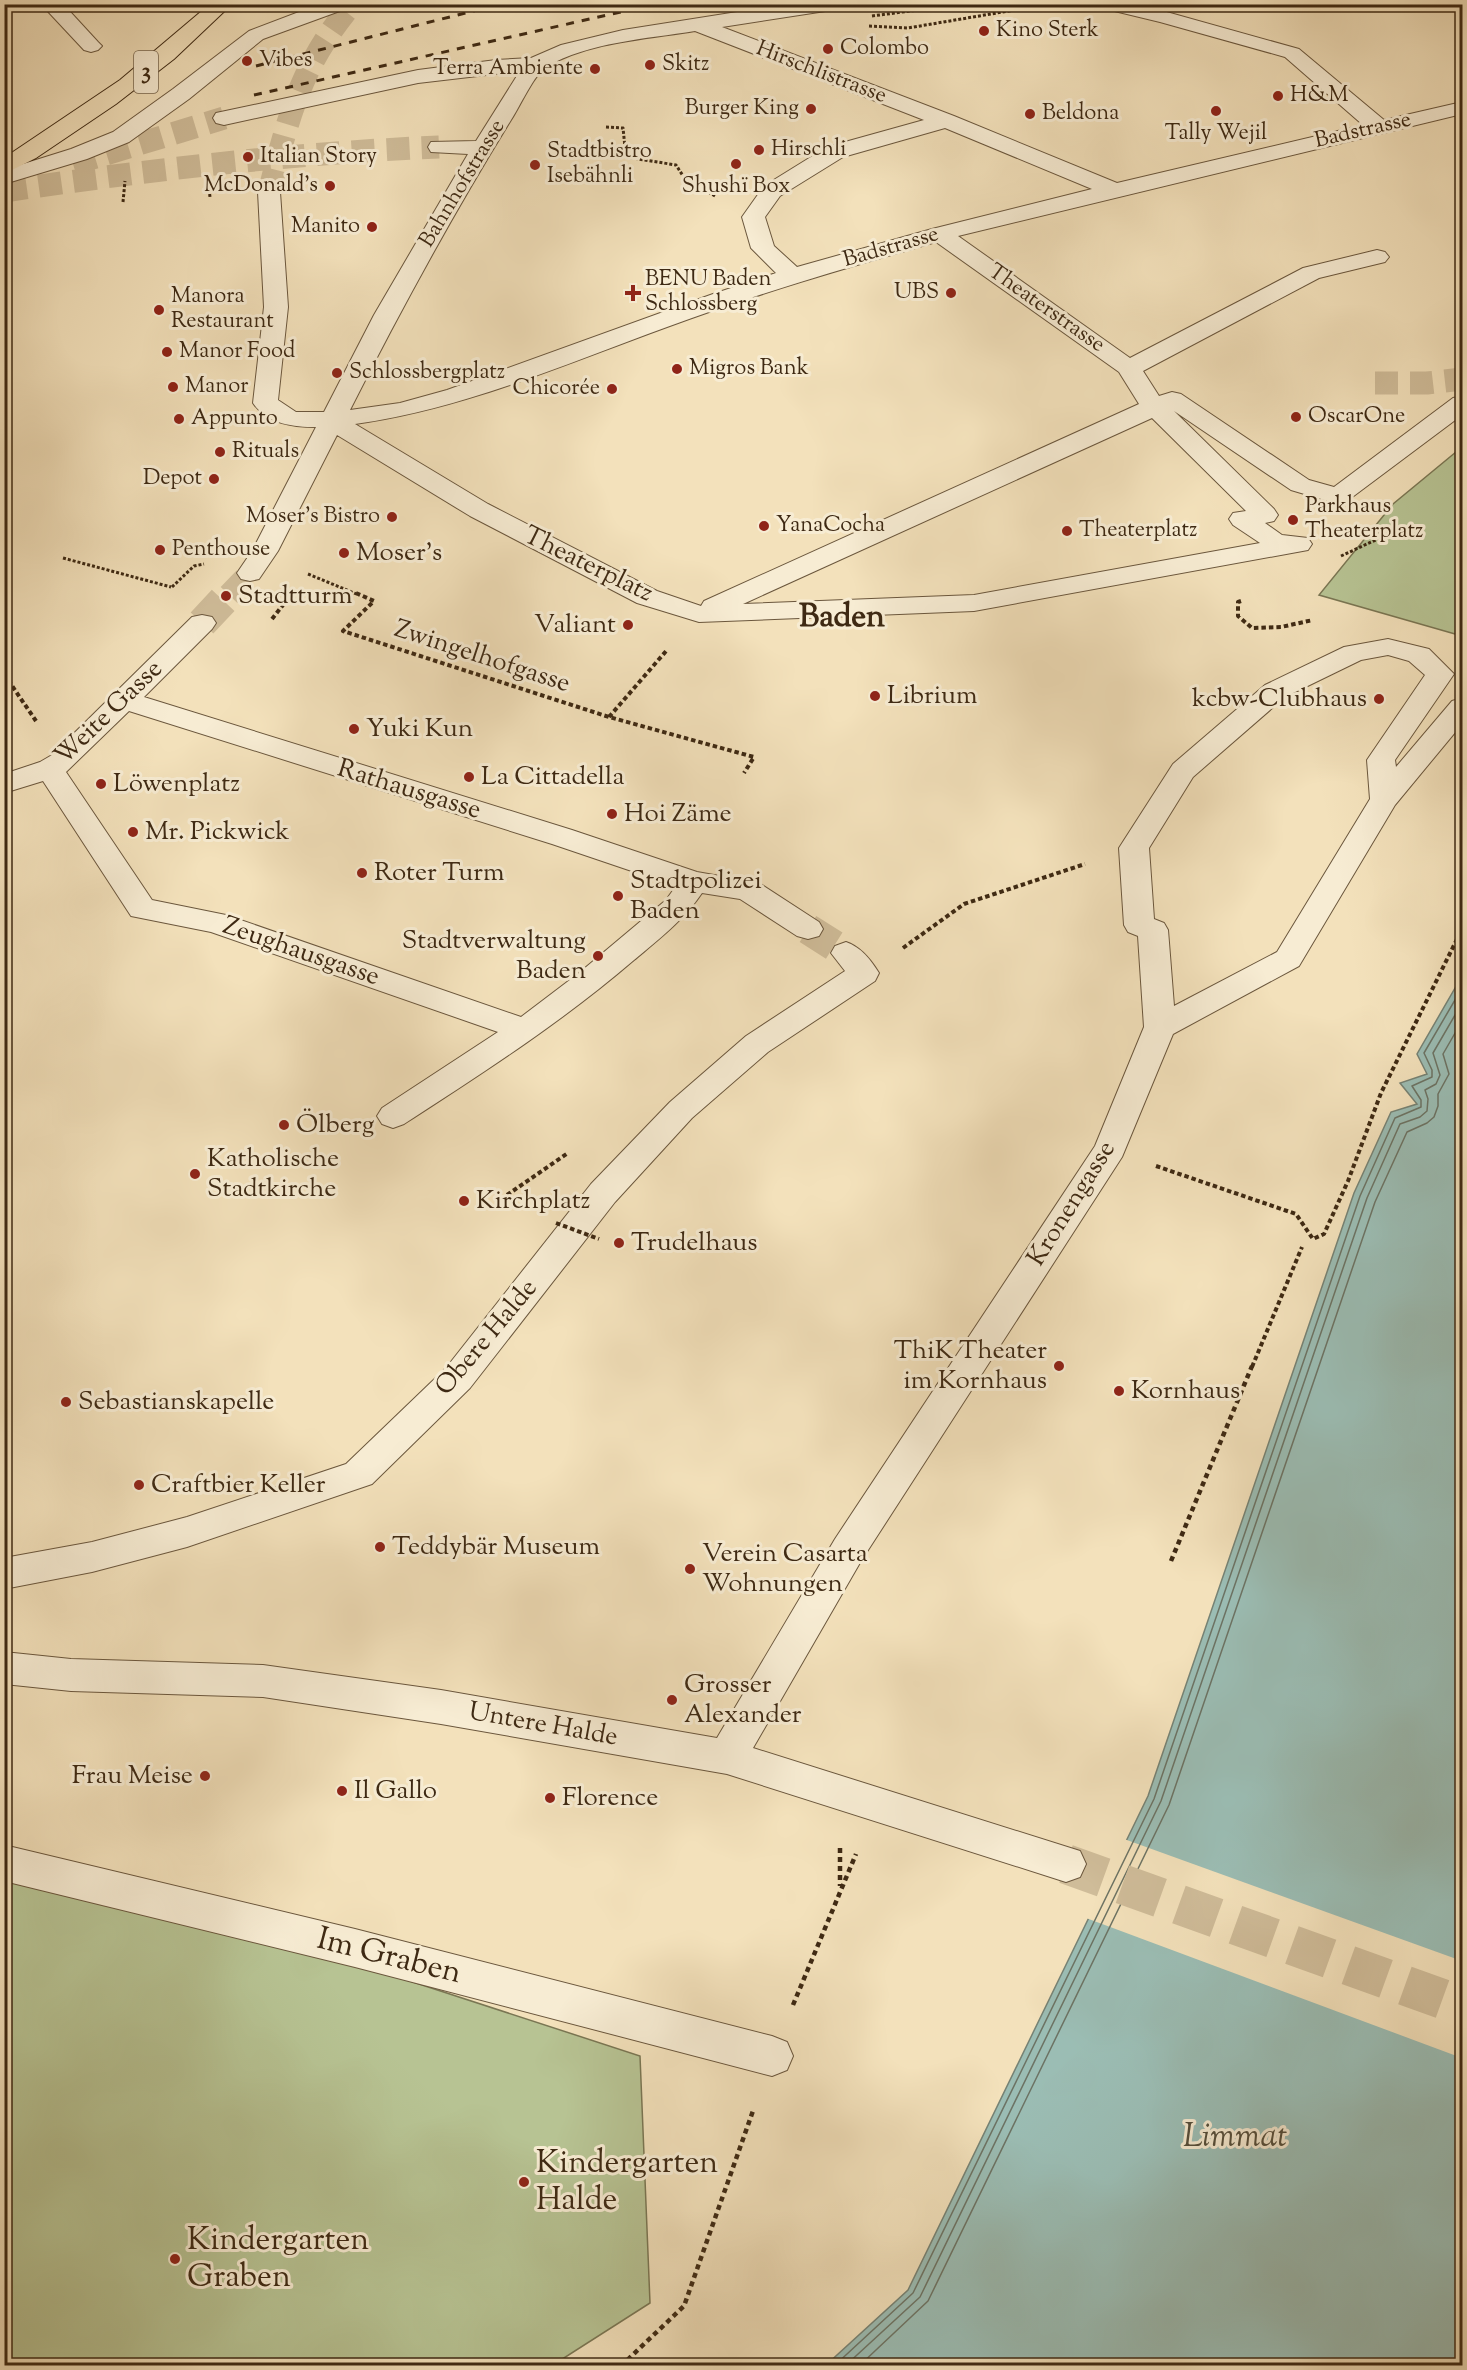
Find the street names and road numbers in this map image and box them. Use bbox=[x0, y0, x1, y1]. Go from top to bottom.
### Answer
street label: Hirschlistrasse bbox=[751, 33, 891, 113]
road number: 3 bbox=[134, 51, 158, 93]
street label: Badstrasse bbox=[1312, 104, 1414, 158]
street label: Bahnhofstrasse bbox=[412, 114, 514, 254]
street label: Badstrasse bbox=[839, 219, 943, 277]
street label: Theaterstrasse bbox=[981, 257, 1111, 361]
street label: Theaterplatz bbox=[517, 518, 659, 612]
street label: Zwingelhofgasse bbox=[389, 611, 575, 703]
street label: Weite Gasse bbox=[46, 652, 172, 774]
street label: Rathausgasse bbox=[333, 751, 485, 829]
street label: Zeughausgasse bbox=[218, 908, 384, 996]
street label: Kronengasse bbox=[1019, 1134, 1125, 1274]
street label: Obere Halde bbox=[427, 1272, 547, 1404]
street label: Untere Halde bbox=[466, 1694, 620, 1756]
street label: Im Graben bbox=[312, 1917, 466, 1997]

